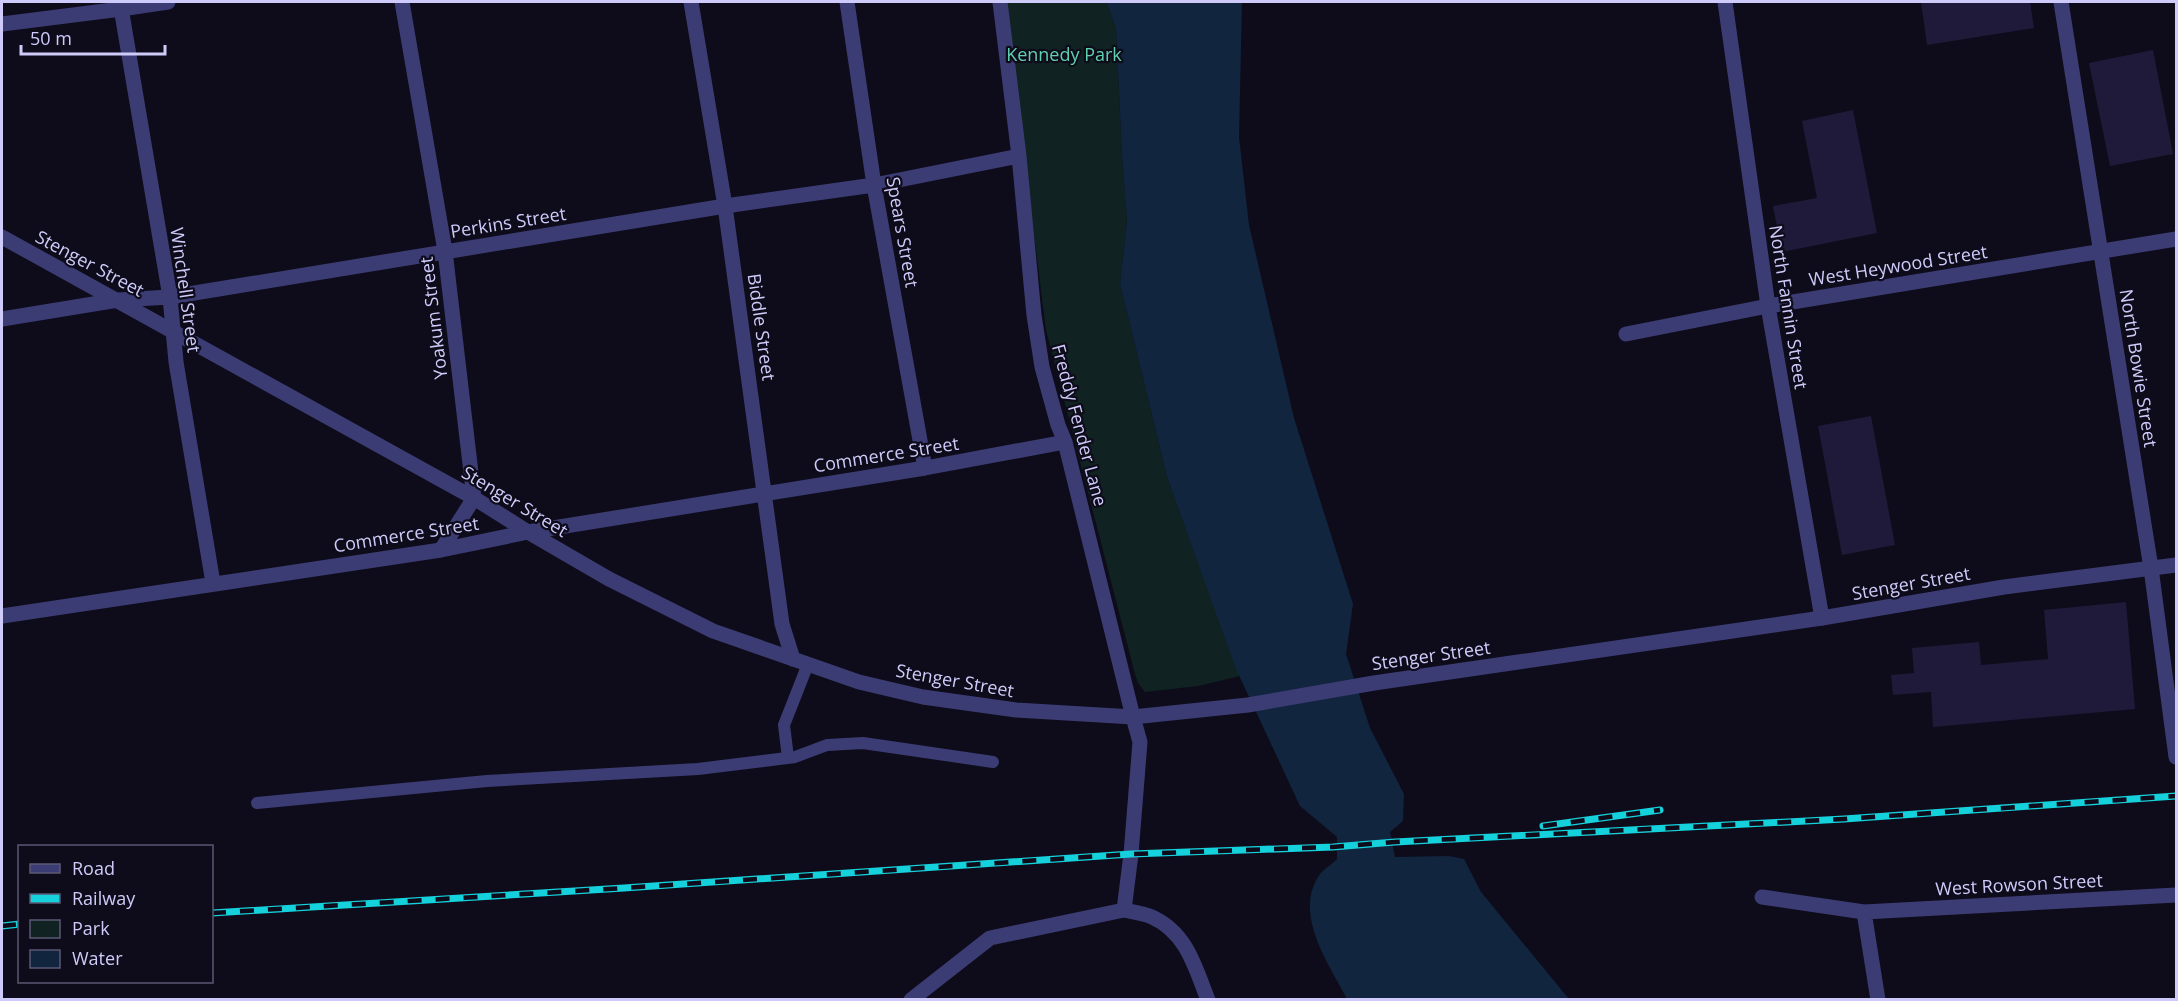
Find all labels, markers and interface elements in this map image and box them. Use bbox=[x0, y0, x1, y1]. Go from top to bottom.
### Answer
scale bar bbox=[21, 18, 165, 56]
text: 50 m bbox=[30, 26, 72, 50]
park label: Kennedy Park bbox=[1006, 42, 1122, 66]
street label: Spears Street bbox=[881, 175, 925, 289]
street label: Perkins Street bbox=[448, 201, 568, 243]
street label: North Fannin Street bbox=[1764, 223, 1814, 391]
street label: Stenger Street bbox=[32, 224, 148, 302]
street label: Winchell Street bbox=[165, 226, 207, 354]
street label: West Heywood Street bbox=[1807, 239, 1989, 291]
street label: Yoakum Street bbox=[414, 255, 452, 381]
street label: Biddle Street bbox=[743, 272, 781, 382]
street label: North Bowie Street bbox=[2115, 287, 2163, 449]
street label: Freddy Fender Lane bbox=[1047, 341, 1113, 509]
street label: Commerce Street bbox=[812, 431, 960, 477]
street label: Stenger Street bbox=[458, 460, 572, 542]
street label: Commerce Street bbox=[332, 511, 480, 557]
street label: Stenger Street bbox=[1850, 561, 1972, 605]
street label: Stenger Street bbox=[1370, 635, 1492, 675]
street label: Stenger Street bbox=[894, 658, 1016, 702]
legend bbox=[18, 845, 213, 983]
text: Road bbox=[72, 856, 115, 880]
street label: West Rowson Street bbox=[1935, 868, 2103, 900]
text: Railway bbox=[72, 886, 136, 910]
text: Park bbox=[72, 916, 110, 940]
text: Water bbox=[72, 946, 123, 970]

